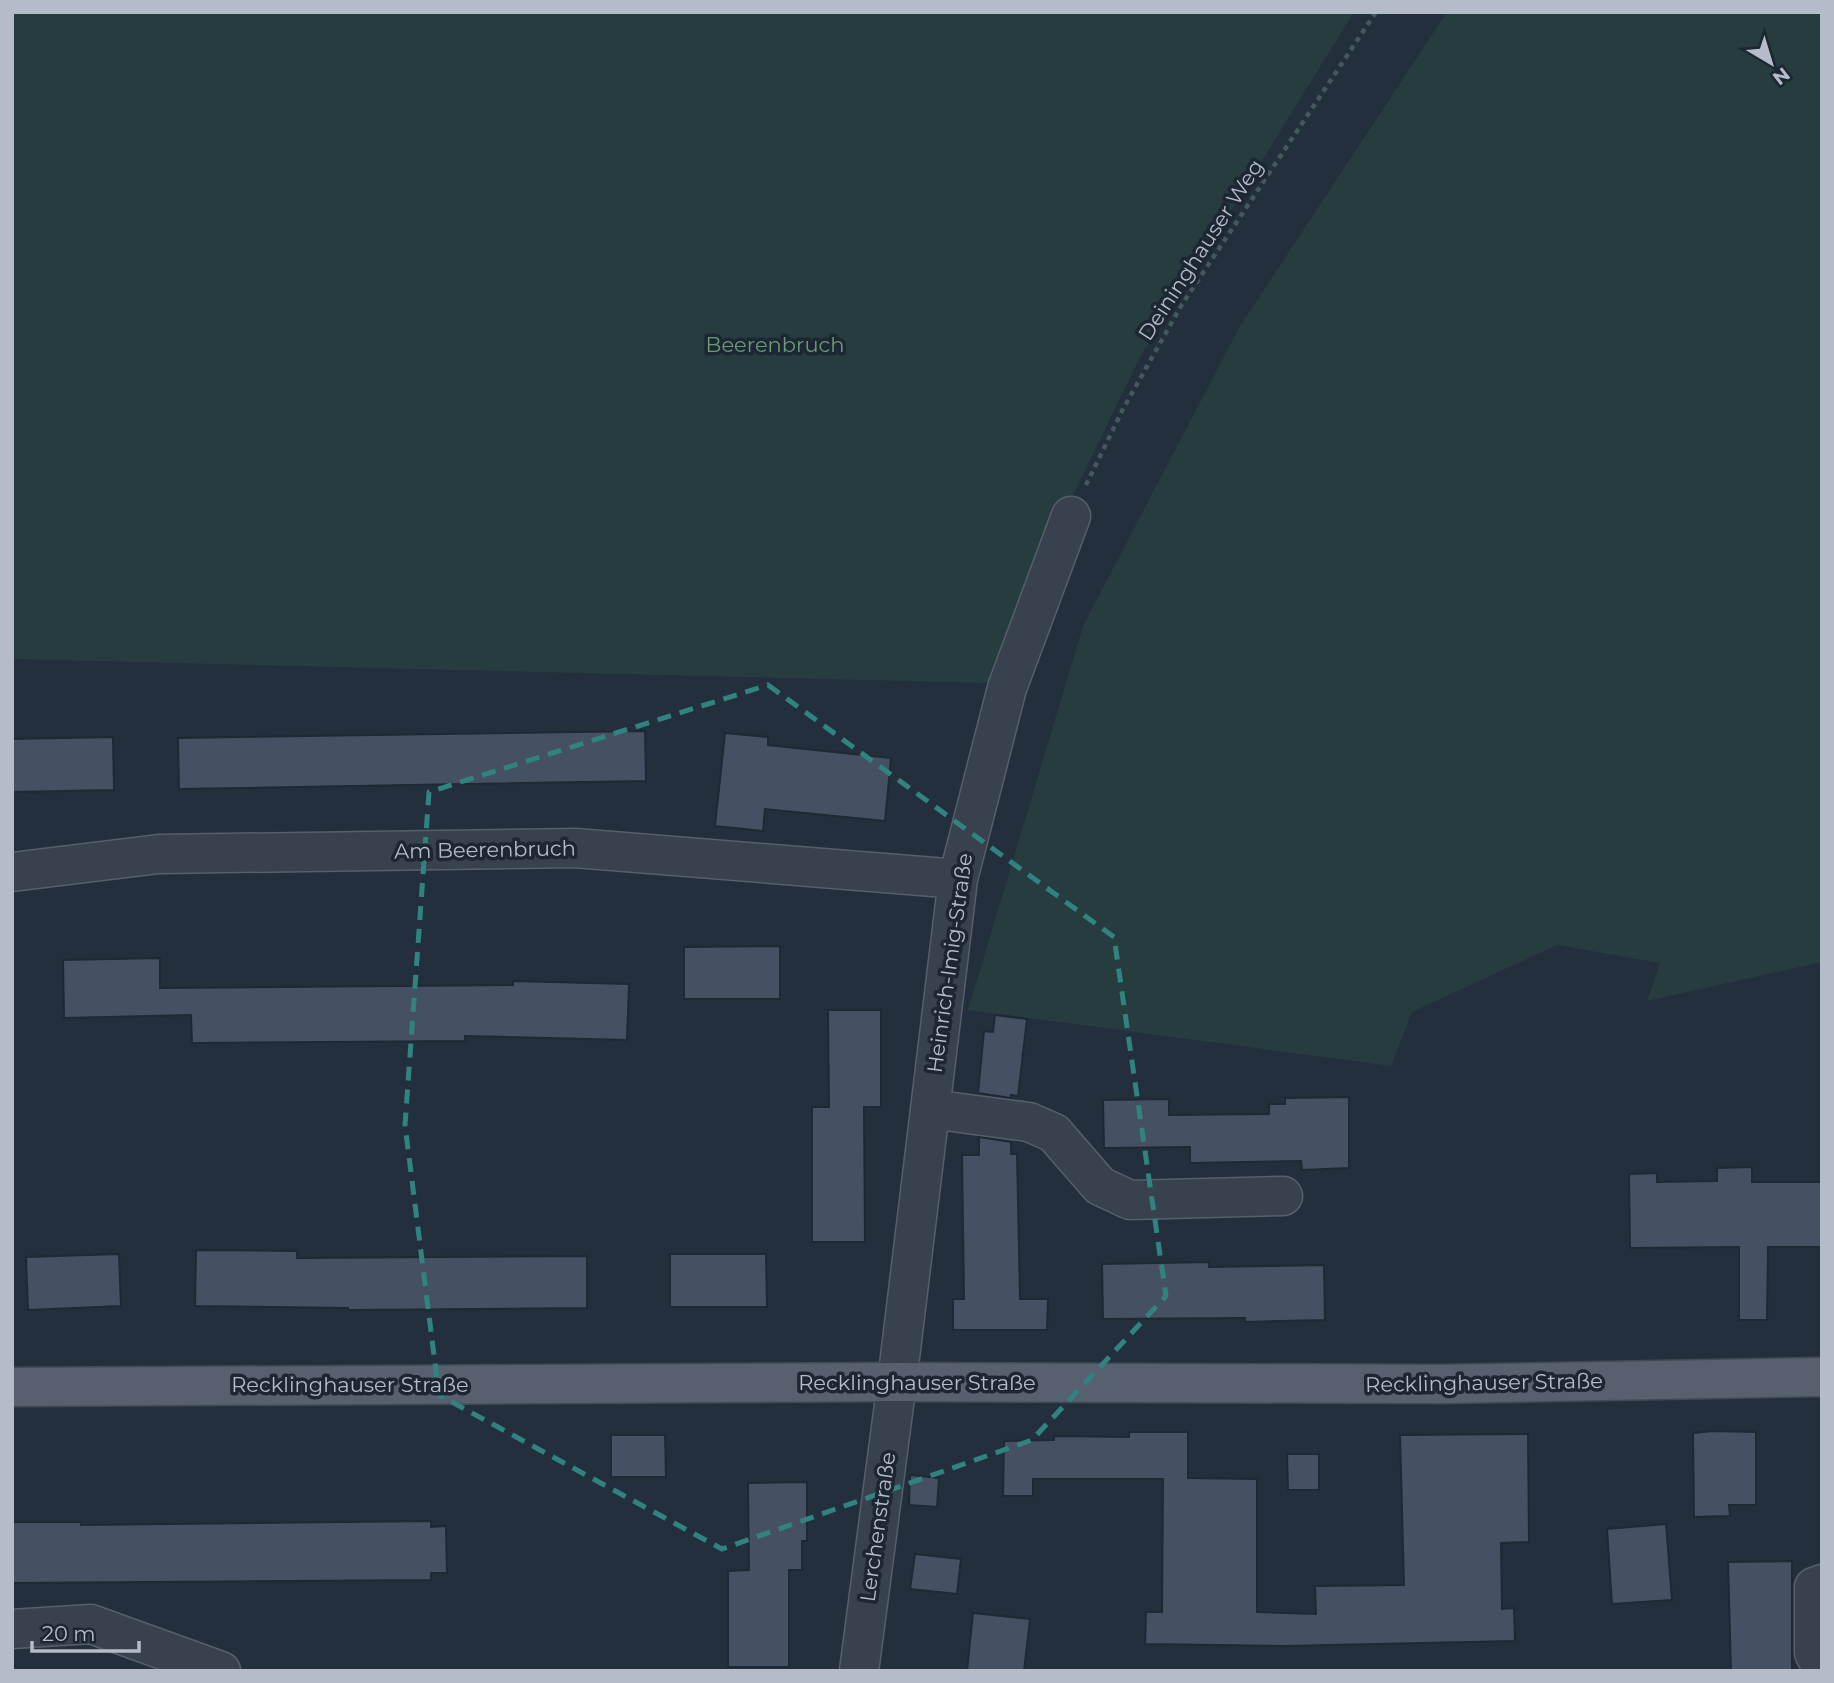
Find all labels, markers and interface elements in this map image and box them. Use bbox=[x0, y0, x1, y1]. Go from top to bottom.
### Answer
north arrow bbox=[1736, 28, 1806, 98]
text: N bbox=[1768, 62, 1794, 90]
street label: Deininghauser Weg bbox=[1133, 154, 1268, 345]
park label: Beerenbruch bbox=[706, 332, 844, 357]
street label: Am Beerenbruch bbox=[394, 835, 576, 864]
street label: Heinrich-Imig-Straße bbox=[922, 851, 977, 1074]
street label: Recklinghauser Straße bbox=[1365, 1368, 1603, 1397]
street label: Recklinghauser Straße bbox=[798, 1370, 1036, 1395]
street label: Recklinghauser Straße bbox=[231, 1372, 469, 1397]
street label: Lerchenstraße bbox=[855, 1450, 900, 1604]
scale bar bbox=[32, 1610, 138, 1654]
text: 20 m bbox=[42, 1621, 96, 1646]

